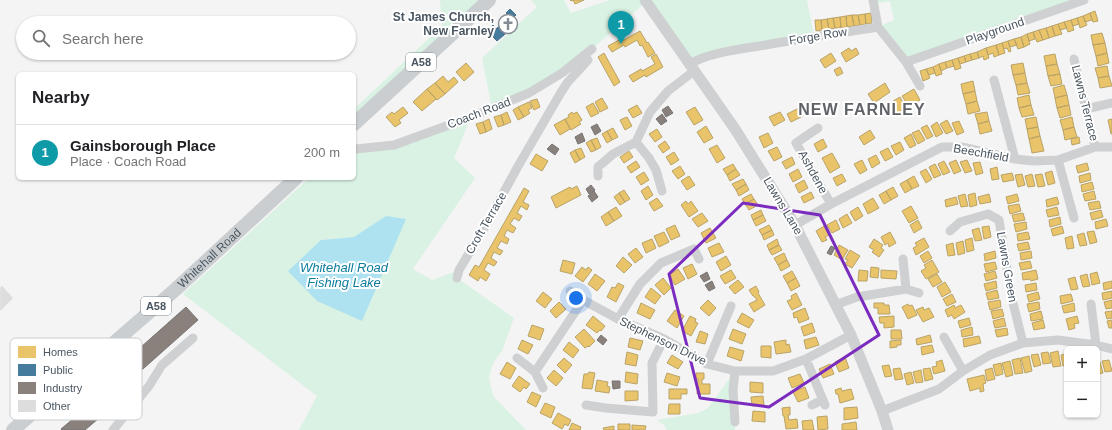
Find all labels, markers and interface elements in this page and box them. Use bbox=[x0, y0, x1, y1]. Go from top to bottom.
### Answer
place label: St James Church, New Farnley bbox=[393, 10, 494, 38]
pin: 1 bbox=[608, 11, 634, 44]
church icon: St James Church, New Farnley bbox=[497, 13, 519, 35]
street label: Playground bbox=[964, 14, 1026, 48]
search box bbox=[16, 16, 356, 60]
street label: Forge Row bbox=[788, 24, 848, 48]
icon: search bbox=[30, 27, 52, 49]
text: Search here bbox=[62, 30, 144, 47]
road number: A58 bbox=[406, 53, 436, 71]
street label: Lawns Terrace bbox=[1069, 64, 1101, 143]
text: Nearby bbox=[32, 88, 90, 107]
street label: Coach Road bbox=[445, 95, 513, 131]
district label: NEW FARNLEY bbox=[798, 101, 926, 118]
text: Gainsborough Place bbox=[70, 137, 216, 154]
street label: Beechfield bbox=[952, 141, 1010, 165]
text: 1 bbox=[41, 145, 49, 160]
text: 200 m bbox=[304, 145, 340, 160]
street label: Ashdene bbox=[795, 148, 831, 196]
text: Place · Coach Road bbox=[70, 154, 186, 169]
street label: Lawns Lane bbox=[760, 175, 806, 238]
street label: Croft Terrace bbox=[463, 189, 510, 256]
street label: Whitehall Road bbox=[175, 225, 244, 291]
street label: Lawns Green bbox=[994, 231, 1020, 303]
water label: Whitehall Road Fishing Lake bbox=[300, 260, 389, 290]
your location bbox=[566, 288, 586, 308]
road number: A58 bbox=[141, 297, 171, 315]
street label: Stephenson Drive bbox=[617, 314, 709, 368]
legend bbox=[10, 338, 142, 420]
text: Homes bbox=[43, 346, 78, 358]
map controls bbox=[1064, 346, 1100, 418]
button: + bbox=[1064, 346, 1100, 382]
text: Public bbox=[43, 364, 73, 376]
text: Industry bbox=[43, 382, 83, 394]
button: − bbox=[1064, 382, 1100, 418]
text: Other bbox=[43, 400, 71, 412]

